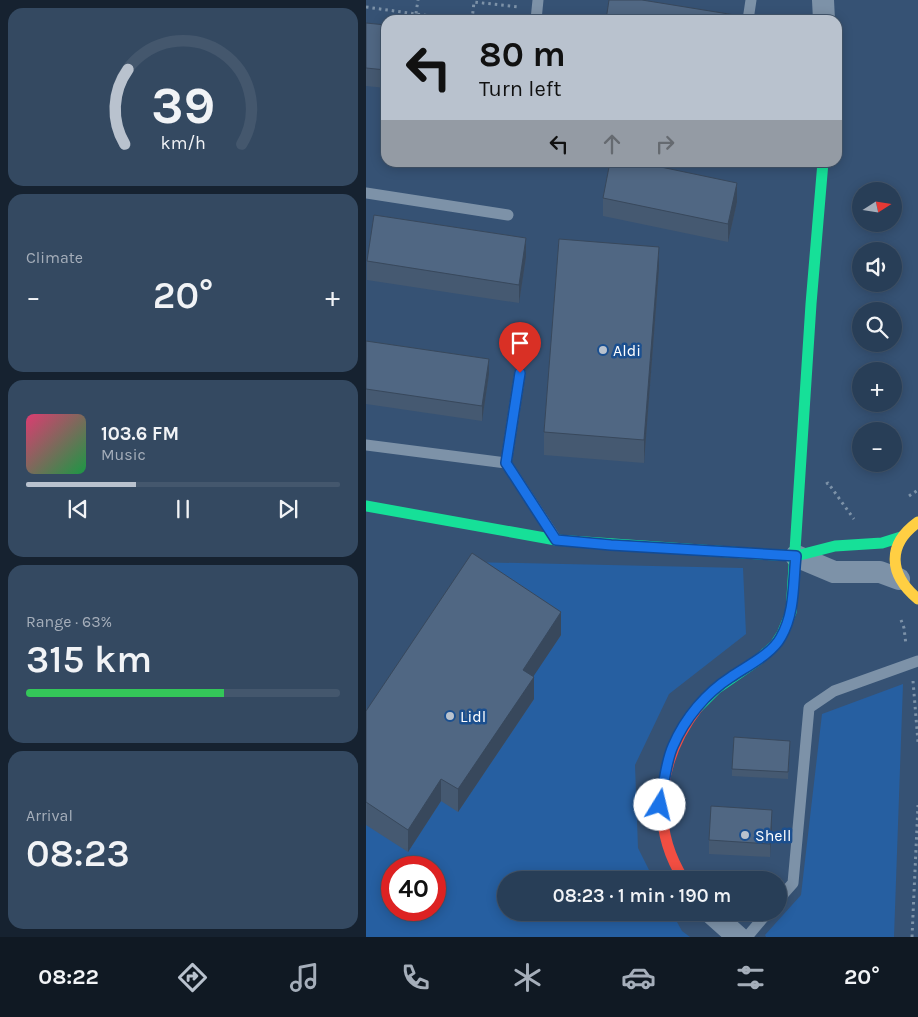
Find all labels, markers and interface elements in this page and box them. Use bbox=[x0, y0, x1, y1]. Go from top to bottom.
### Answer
text: 80 m bbox=[479, 34, 566, 75]
icon: left bbox=[396, 35, 461, 100]
text: 39 bbox=[151, 75, 215, 136]
text: Turn left bbox=[479, 76, 562, 102]
icon: left bbox=[545, 130, 573, 158]
icon: ahead bbox=[598, 130, 626, 158]
icon: right bbox=[651, 130, 679, 158]
text: km/h bbox=[160, 133, 206, 154]
north arrow bbox=[852, 182, 902, 232]
map controls bbox=[852, 182, 902, 472]
button: sound bbox=[852, 242, 902, 292]
text: Climate bbox=[26, 248, 83, 267]
text: 20° bbox=[153, 273, 213, 318]
text: − bbox=[26, 280, 41, 313]
text: + bbox=[325, 280, 340, 313]
button: search bbox=[852, 302, 902, 352]
pin bbox=[499, 322, 541, 373]
icon: arrive bbox=[506, 329, 534, 357]
place label: Aldi bbox=[613, 341, 641, 360]
marker: Aldi bbox=[597, 344, 609, 356]
button: + bbox=[852, 362, 902, 412]
button: − bbox=[852, 422, 902, 472]
text: 103.6 FM bbox=[101, 423, 179, 445]
text: Music bbox=[101, 445, 146, 464]
icon: previous bbox=[64, 495, 92, 523]
icon: pause bbox=[169, 495, 197, 523]
icon: next bbox=[274, 495, 302, 523]
text: Range · 63% bbox=[26, 612, 112, 631]
text: 315 km bbox=[26, 637, 152, 682]
place label: Lidl bbox=[460, 707, 486, 726]
marker: Lidl bbox=[444, 710, 456, 722]
position arrow bbox=[633, 778, 685, 830]
text: Arrival bbox=[26, 806, 73, 825]
place label: Shell bbox=[755, 826, 792, 845]
marker: Shell bbox=[739, 829, 751, 841]
text: 08:23 bbox=[26, 831, 130, 876]
speed limit sign: 40 bbox=[381, 856, 446, 921]
text: 08:23 · 1 min · 190 m bbox=[553, 885, 731, 907]
icon: directions bbox=[175, 960, 210, 995]
icon: music bbox=[287, 960, 322, 995]
icon: phone bbox=[398, 960, 433, 995]
icon: climate bbox=[510, 960, 545, 995]
icon: car bbox=[621, 960, 656, 995]
icon: filters bbox=[733, 960, 768, 995]
text: 08:22 bbox=[38, 964, 99, 990]
text: 20° bbox=[844, 964, 880, 990]

